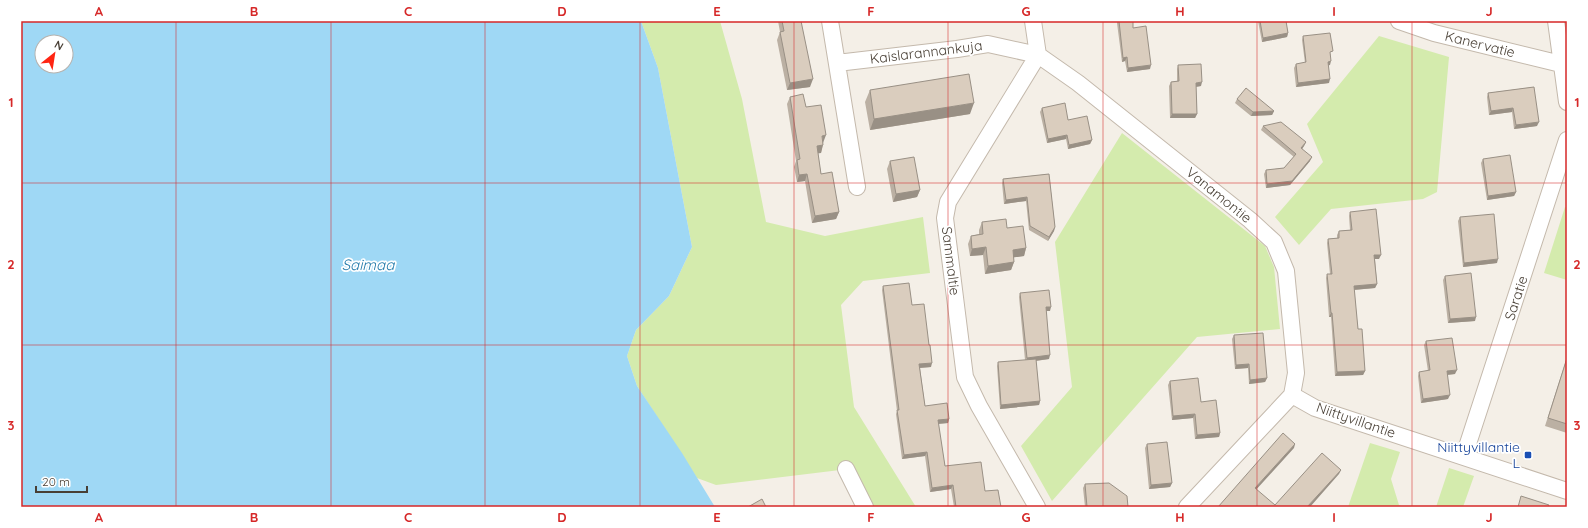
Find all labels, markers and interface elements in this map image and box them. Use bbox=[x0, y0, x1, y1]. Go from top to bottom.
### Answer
text: A bbox=[95, 3, 104, 19]
text: B bbox=[250, 3, 258, 19]
text: C bbox=[404, 3, 412, 19]
text: D bbox=[557, 3, 567, 19]
text: E bbox=[713, 3, 721, 19]
text: F bbox=[867, 3, 875, 19]
text: G bbox=[1021, 3, 1031, 19]
text: H bbox=[1175, 3, 1185, 19]
text: I bbox=[1332, 3, 1336, 19]
text: J bbox=[1485, 3, 1493, 19]
street label: Kanervatie bbox=[1443, 27, 1517, 61]
north arrow bbox=[34, 34, 74, 74]
street label: Kaislarannankuja bbox=[869, 36, 983, 68]
text: N bbox=[52, 37, 66, 53]
text: 1 bbox=[8, 94, 14, 110]
text: 1 bbox=[1574, 94, 1580, 110]
street label: Vanamontie bbox=[1183, 163, 1255, 227]
street label: Sammaltie bbox=[938, 226, 964, 297]
water label: Saimaa bbox=[342, 255, 395, 274]
text: 2 bbox=[7, 256, 15, 272]
text: 2 bbox=[1573, 256, 1581, 272]
street label: Saratie bbox=[1500, 273, 1532, 323]
street label: Niittyvillantie bbox=[1314, 398, 1398, 442]
text: 3 bbox=[8, 417, 15, 433]
text: 3 bbox=[1574, 417, 1581, 433]
place label: Niittyvillantie L bbox=[1437, 438, 1521, 472]
marker: Niittyvillantie L bbox=[1523, 450, 1533, 460]
scale bar bbox=[36, 468, 87, 494]
text: 20 m bbox=[42, 474, 70, 489]
text: A bbox=[95, 509, 104, 525]
text: B bbox=[250, 509, 258, 525]
text: C bbox=[404, 509, 412, 525]
text: D bbox=[557, 509, 567, 525]
text: E bbox=[713, 509, 721, 525]
text: F bbox=[867, 509, 875, 525]
text: G bbox=[1021, 509, 1031, 525]
text: H bbox=[1175, 509, 1185, 525]
text: I bbox=[1332, 509, 1336, 525]
text: J bbox=[1485, 509, 1493, 525]

